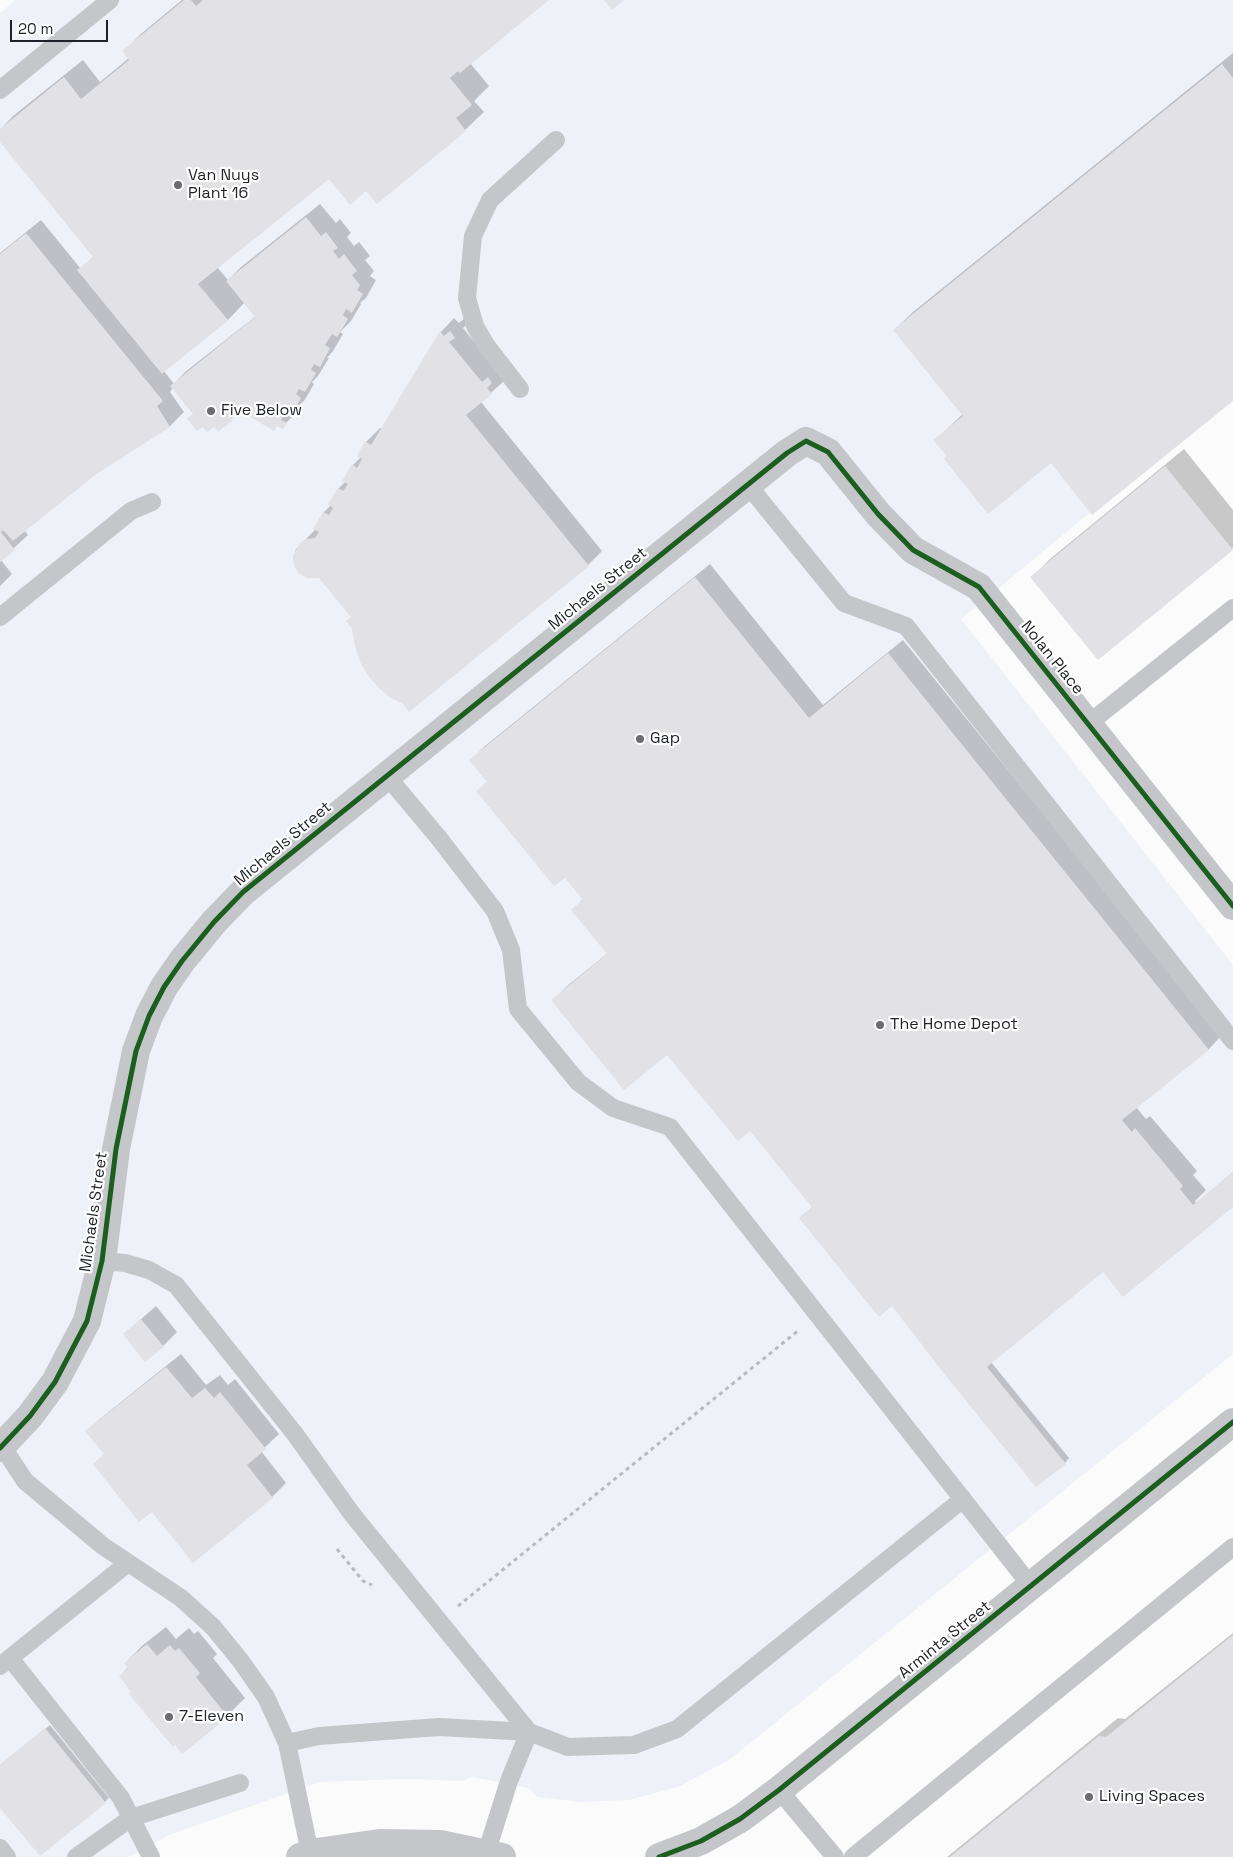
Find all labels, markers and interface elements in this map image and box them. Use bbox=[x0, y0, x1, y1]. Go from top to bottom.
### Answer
scale bar bbox=[12, 10, 110, 42]
text: 20 m bbox=[18, 19, 53, 38]
place label: Van Nuys Plant 16 bbox=[188, 166, 259, 204]
marker: Van Nuys Plant 16 bbox=[172, 179, 184, 191]
place label: Five Below bbox=[221, 401, 302, 421]
marker: Five Below bbox=[205, 405, 217, 417]
street label: Michaels Street bbox=[545, 543, 651, 635]
street label: Nolan Place bbox=[1016, 617, 1088, 699]
place label: Gap bbox=[650, 729, 680, 749]
marker: Gap bbox=[634, 733, 646, 745]
street label: Michaels Street bbox=[230, 798, 336, 890]
place label: The Home Depot bbox=[890, 1015, 1018, 1035]
marker: The Home Depot bbox=[874, 1019, 886, 1031]
street label: Michaels Street bbox=[76, 1151, 112, 1273]
street label: Arminta Street bbox=[895, 1597, 995, 1683]
place label: 7-Eleven bbox=[179, 1707, 244, 1727]
marker: 7-Eleven bbox=[163, 1711, 175, 1723]
place label: Living Spaces bbox=[1099, 1787, 1205, 1807]
marker: Living Spaces bbox=[1083, 1791, 1095, 1803]

